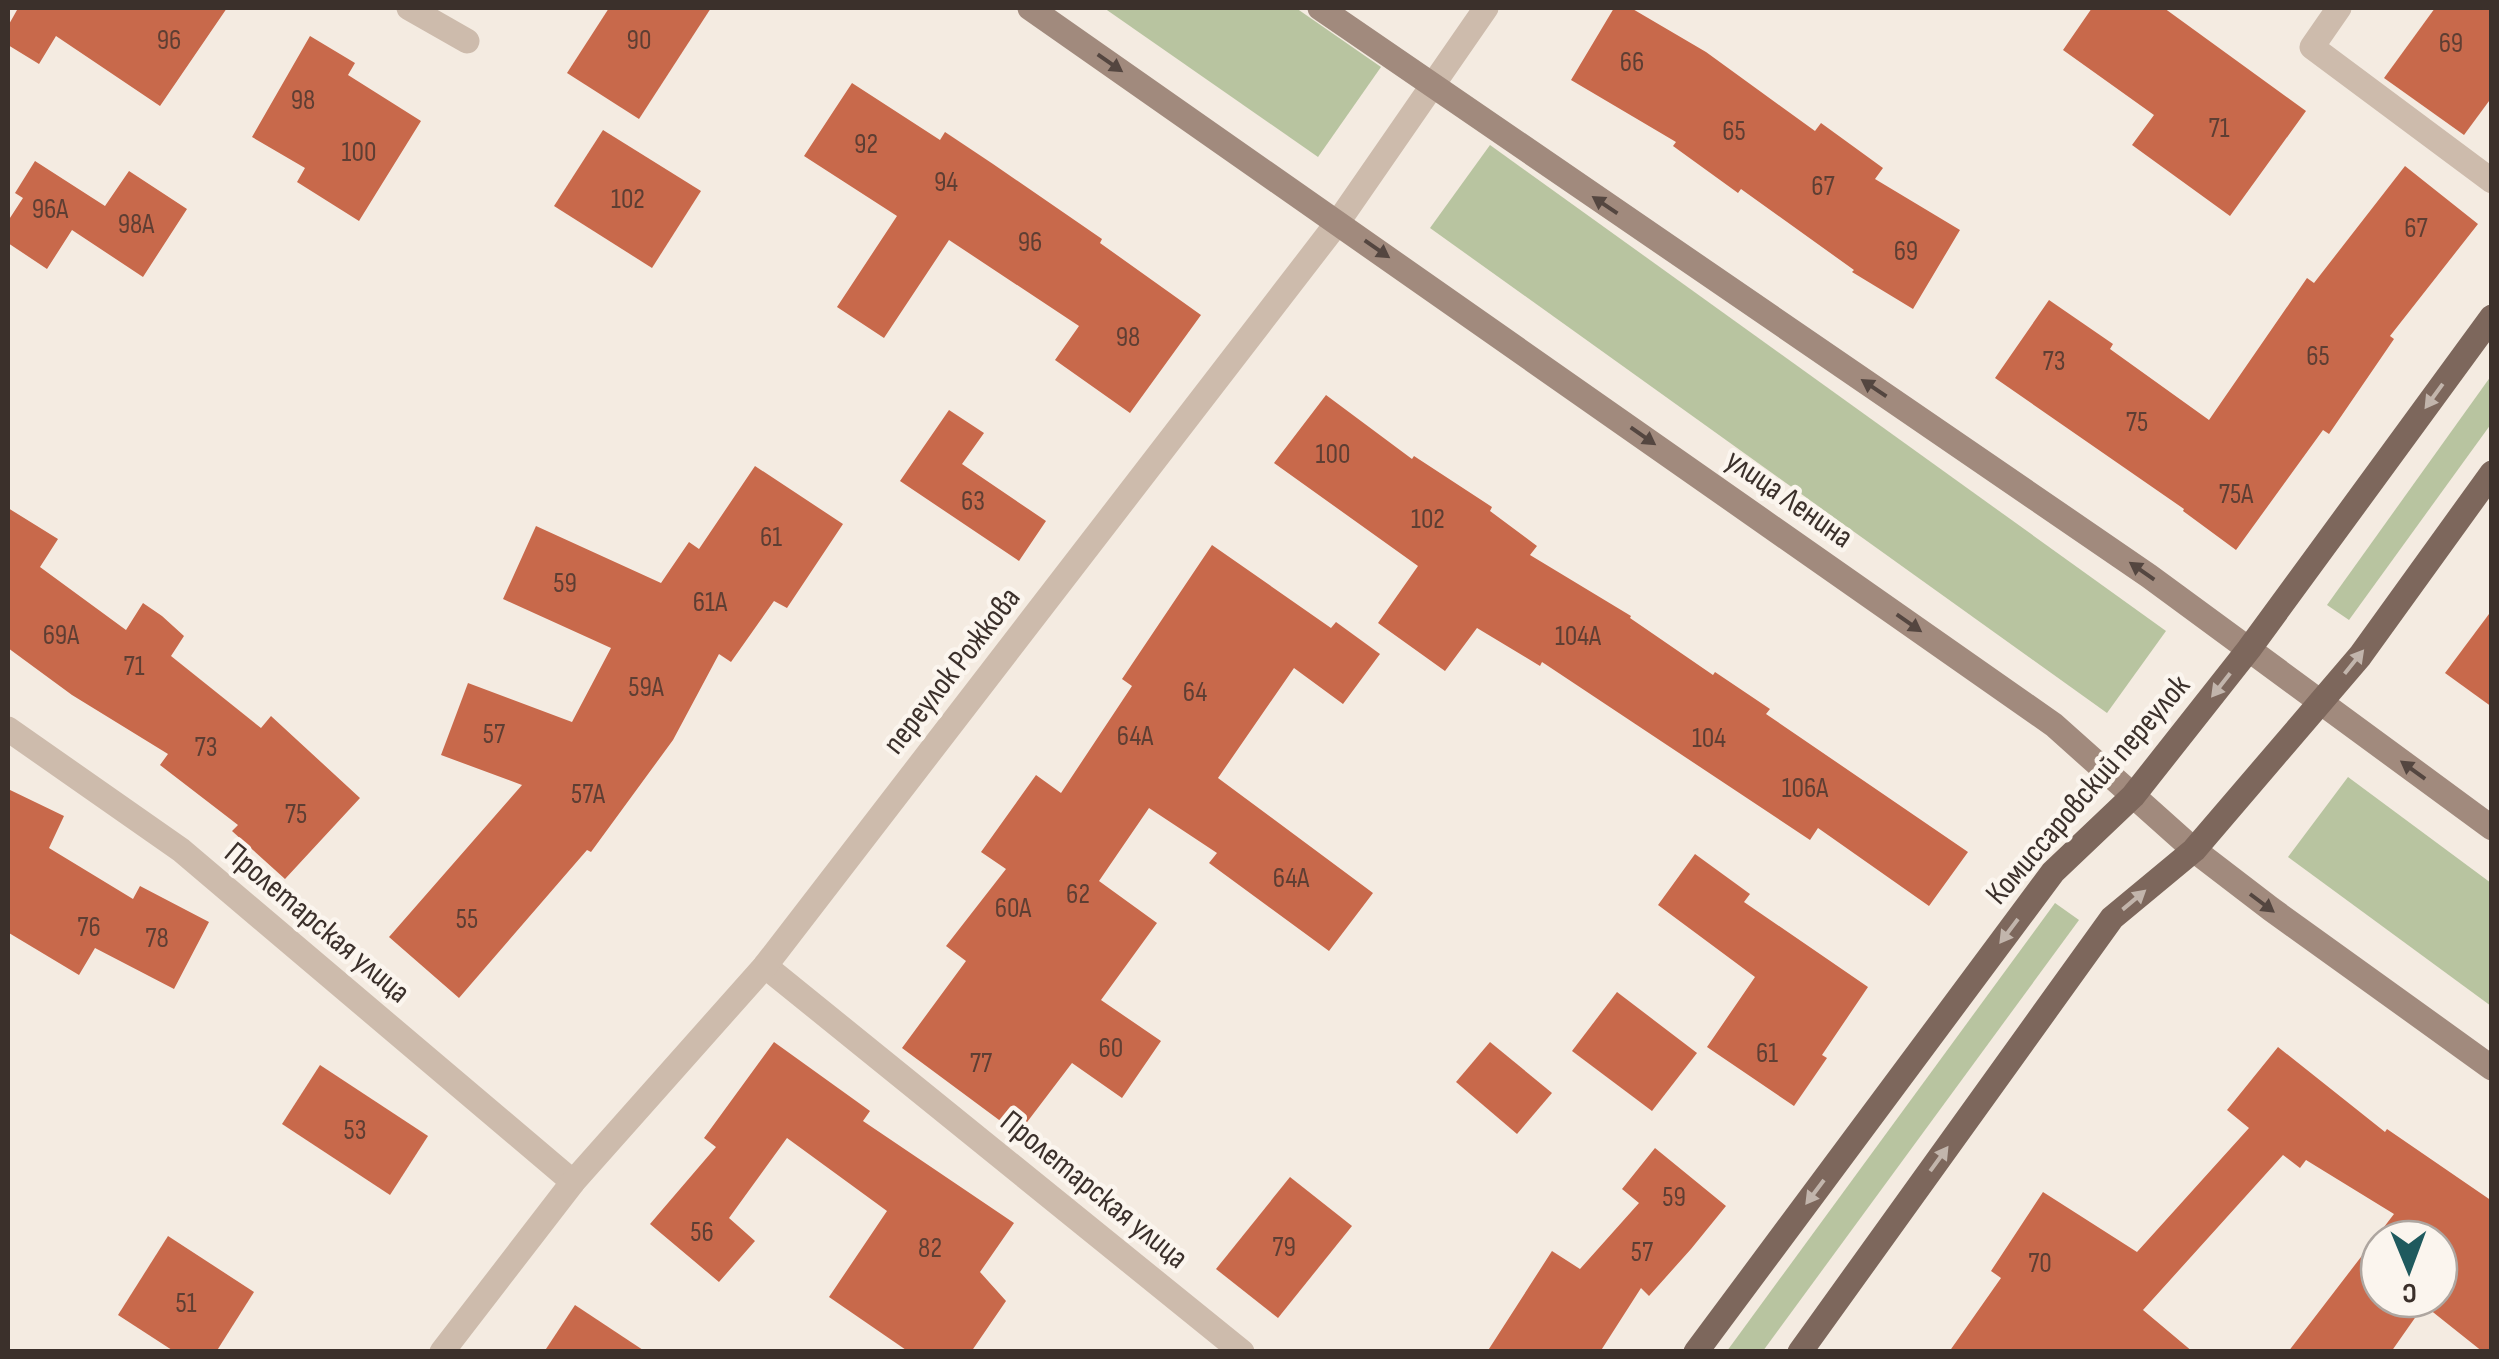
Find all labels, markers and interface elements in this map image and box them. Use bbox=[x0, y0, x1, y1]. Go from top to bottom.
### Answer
house number: 96 bbox=[157, 24, 181, 57]
house number: 90 bbox=[627, 24, 651, 57]
house number: 69 bbox=[2439, 27, 2463, 60]
house number: 66 bbox=[1620, 46, 1644, 79]
one-way arrow bbox=[1097, 53, 1124, 72]
house number: 98 bbox=[291, 84, 315, 117]
house number: 71 bbox=[2208, 112, 2230, 145]
house number: 65 bbox=[1722, 115, 1746, 148]
house number: 92 bbox=[854, 128, 878, 161]
house number: 100 bbox=[342, 136, 376, 169]
house number: 94 bbox=[934, 166, 958, 199]
house number: 67 bbox=[1811, 170, 1835, 203]
house number: 102 bbox=[611, 183, 645, 216]
house number: 96А bbox=[32, 193, 69, 226]
one-way arrow bbox=[1592, 196, 1618, 215]
house number: 98А bbox=[118, 208, 155, 241]
house number: 67 bbox=[2404, 212, 2428, 245]
house number: 96 bbox=[1018, 226, 1042, 259]
house number: 69 bbox=[1894, 235, 1918, 268]
one-way arrow bbox=[1363, 239, 1390, 258]
house number: 98 bbox=[1116, 321, 1140, 354]
house number: 65 bbox=[2306, 340, 2330, 373]
house number: 73 bbox=[2043, 345, 2065, 378]
one-way arrow bbox=[1860, 379, 1887, 398]
one-way arrow bbox=[2425, 383, 2445, 409]
house number: 75 bbox=[2126, 406, 2148, 439]
one-way arrow bbox=[1629, 426, 1656, 445]
house number: 100 bbox=[1316, 438, 1350, 471]
street label: улица Ленина bbox=[1718, 441, 1860, 557]
house number: 75А bbox=[2219, 478, 2254, 511]
house number: 63 bbox=[961, 485, 985, 518]
house number: 102 bbox=[1411, 503, 1445, 536]
house number: 61 bbox=[760, 521, 782, 554]
one-way arrow bbox=[2129, 562, 2155, 581]
house number: 59 bbox=[553, 567, 577, 600]
street label: переулок Рожкова bbox=[875, 580, 1029, 762]
house number: 61А bbox=[693, 586, 728, 619]
one-way arrow bbox=[1896, 613, 1922, 632]
house number: 69А bbox=[43, 619, 80, 652]
house number: 104А bbox=[1555, 620, 1602, 653]
house number: 71 bbox=[123, 650, 145, 683]
one-way arrow bbox=[2343, 650, 2364, 675]
street label: Комиссаровский переулок bbox=[1978, 666, 2199, 913]
house number: 59А bbox=[628, 671, 665, 704]
one-way arrow bbox=[2210, 672, 2231, 698]
house number: 64 bbox=[1183, 676, 1208, 709]
house number: 57 bbox=[483, 718, 505, 751]
house number: 64А bbox=[1117, 720, 1154, 753]
house number: 104 bbox=[1692, 722, 1726, 755]
house number: 73 bbox=[195, 731, 217, 764]
one-way arrow bbox=[2400, 761, 2426, 781]
house number: 106А bbox=[1782, 772, 1829, 805]
house number: 57А bbox=[571, 778, 606, 811]
house number: 75 bbox=[285, 798, 307, 831]
street label: Пролетарская улица bbox=[216, 834, 418, 1012]
house number: 64А bbox=[1273, 862, 1310, 895]
house number: 62 bbox=[1066, 878, 1090, 911]
one-way arrow bbox=[2121, 890, 2146, 911]
house number: 60А bbox=[995, 892, 1032, 925]
one-way arrow bbox=[2249, 892, 2275, 912]
house number: 55 bbox=[456, 903, 478, 936]
house number: 76 bbox=[77, 911, 101, 944]
one-way arrow bbox=[2000, 918, 2020, 944]
house number: 78 bbox=[145, 922, 169, 955]
house number: 60 bbox=[1099, 1032, 1123, 1065]
house number: 61 bbox=[1756, 1037, 1778, 1070]
house number: 77 bbox=[970, 1047, 992, 1080]
street label: Пролетарская улица bbox=[992, 1102, 1196, 1278]
house number: 53 bbox=[344, 1114, 366, 1147]
one-way arrow bbox=[1928, 1146, 1948, 1172]
one-way arrow bbox=[1806, 1179, 1826, 1205]
house number: 59 bbox=[1662, 1181, 1686, 1214]
house number: 56 bbox=[690, 1216, 714, 1249]
north arrow bbox=[2359, 1219, 2459, 1319]
house number: 79 bbox=[1272, 1231, 1296, 1264]
house number: 82 bbox=[918, 1232, 942, 1265]
house number: 57 bbox=[1631, 1236, 1653, 1269]
house number: 70 bbox=[2028, 1247, 2052, 1280]
text: С bbox=[2402, 1276, 2417, 1309]
house number: 51 bbox=[175, 1287, 197, 1320]

